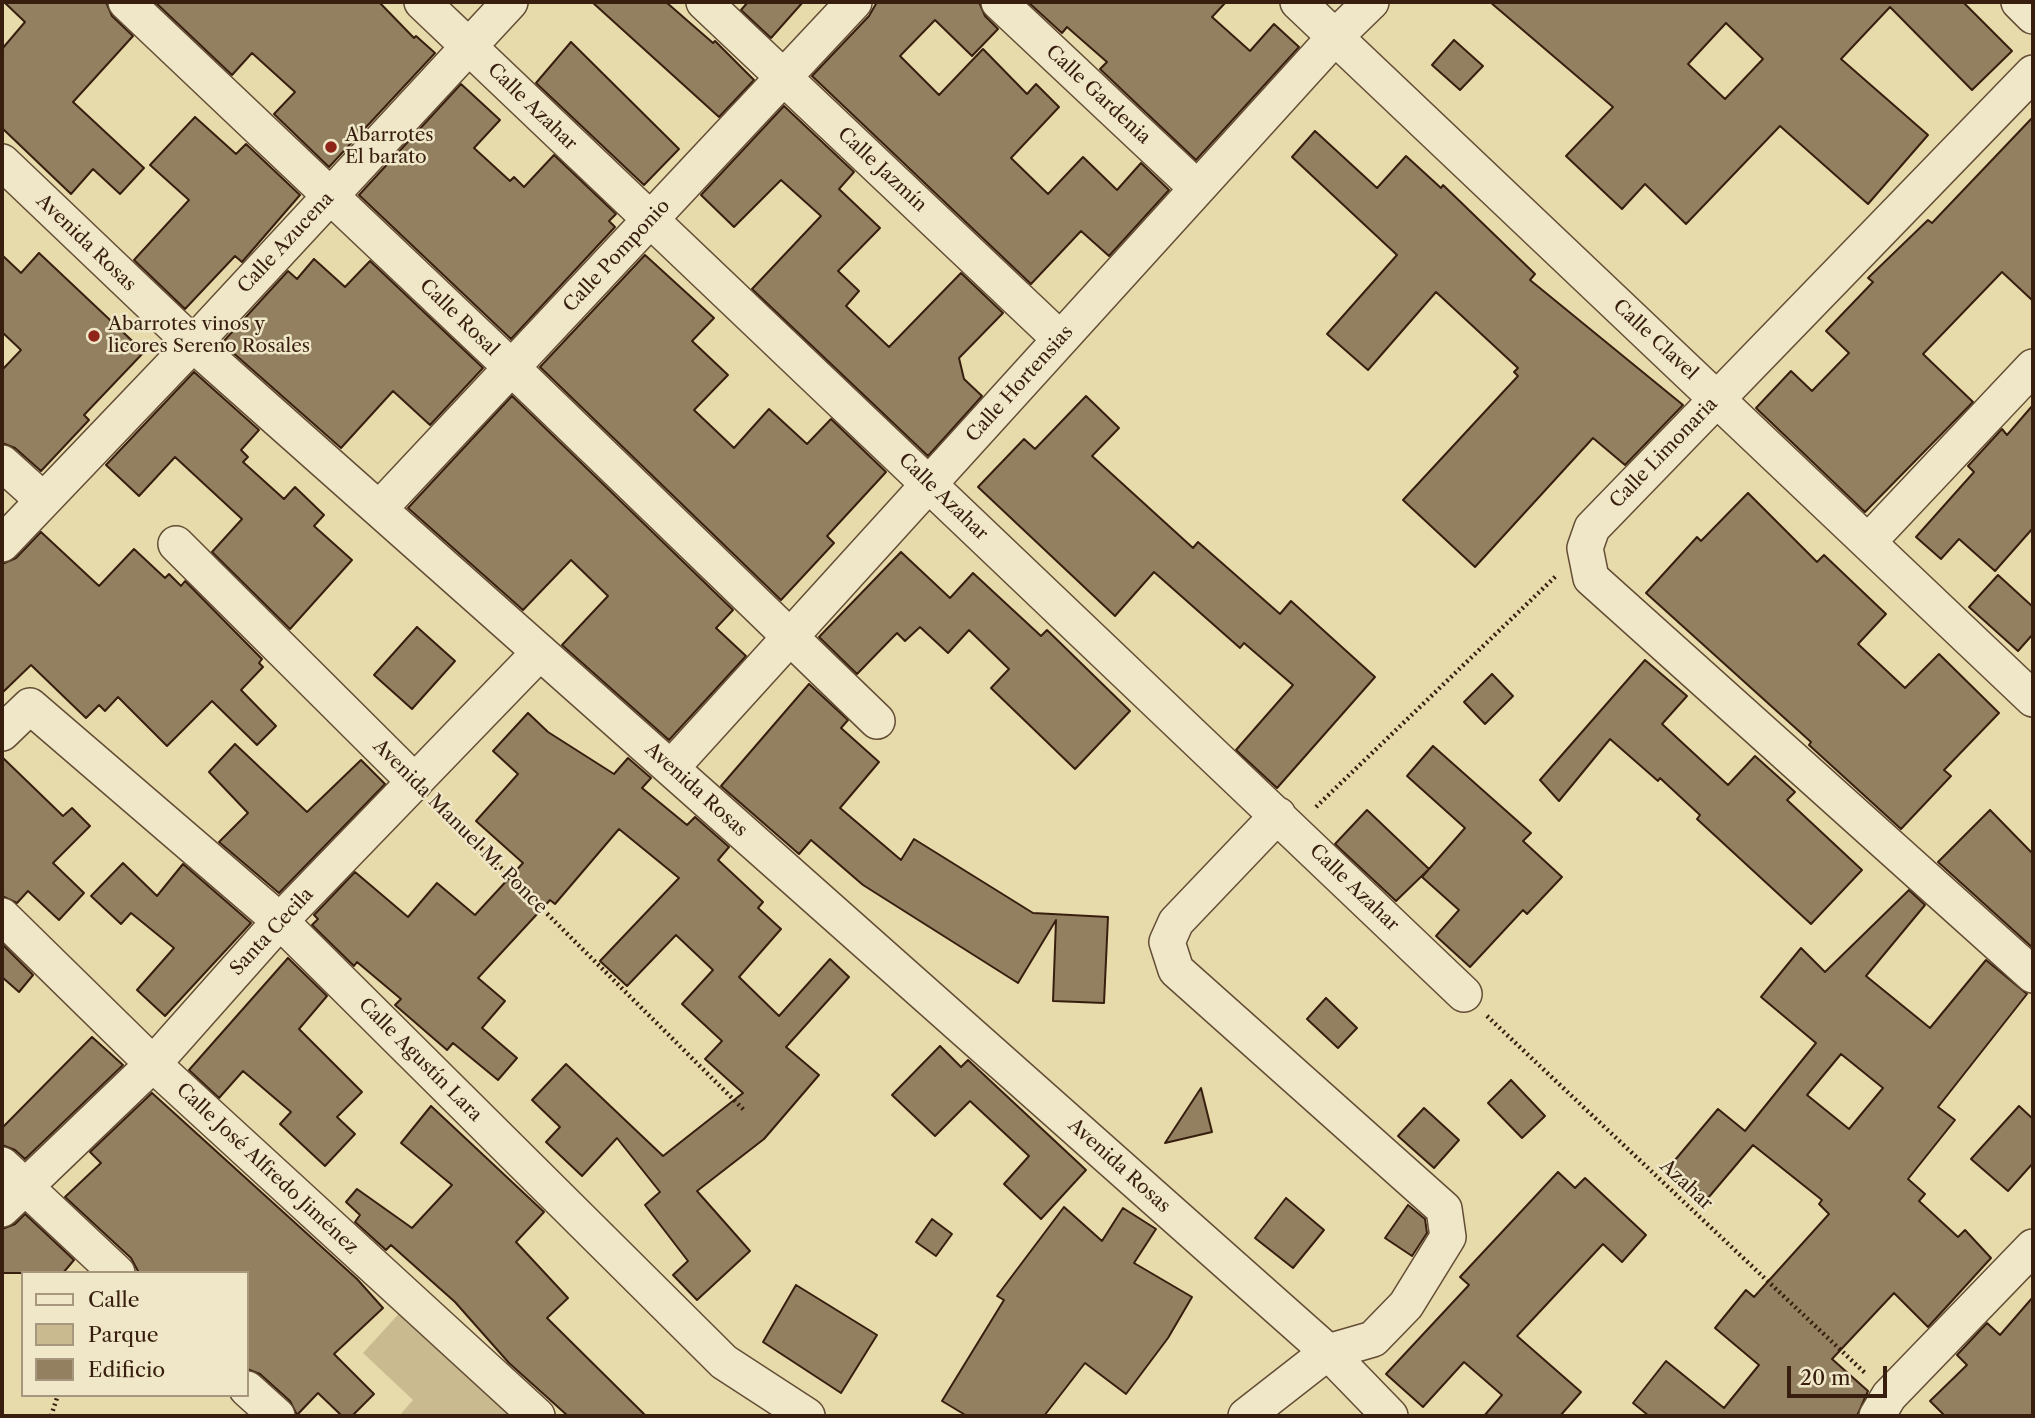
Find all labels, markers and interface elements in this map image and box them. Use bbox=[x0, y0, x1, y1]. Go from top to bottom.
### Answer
street label: Calle Gardenia bbox=[1041, 41, 1155, 149]
street label: Calle Azahar bbox=[483, 59, 581, 155]
street label: Calle Jazmín bbox=[833, 123, 931, 217]
place label: Abarrotes El barato bbox=[345, 125, 434, 169]
marker: Abarrotes El barato bbox=[323, 139, 339, 155]
street label: Calle Azucena bbox=[233, 188, 339, 298]
street label: Avenida Rosas bbox=[31, 190, 141, 296]
street label: Calle Pomponio bbox=[559, 195, 675, 317]
street label: Calle Rosal bbox=[415, 275, 503, 361]
street label: Calle Clavel bbox=[1608, 295, 1702, 385]
place label: Abarrotes vinos y licores Sereno Rosales bbox=[108, 314, 310, 358]
street label: Calle Hortensias bbox=[962, 321, 1078, 447]
marker: Abarrotes vinos y licores Sereno Rosales bbox=[86, 328, 102, 344]
street label: Calle Limonaria bbox=[1605, 393, 1723, 513]
street label: Calle Azahar bbox=[894, 449, 992, 545]
street label: Avenida Manuel M. Ponce bbox=[368, 735, 552, 919]
street label: Avenida Rosas bbox=[640, 738, 752, 842]
street label: Calle Azahar bbox=[1305, 840, 1403, 936]
street label: Santa Cecila bbox=[226, 883, 318, 981]
street label: Calle Agustín Lara bbox=[353, 993, 487, 1127]
street label: Calle José Alfredo Jiménez bbox=[171, 1079, 363, 1259]
street label: Avenida Rosas bbox=[1063, 1114, 1175, 1218]
street label: Azahar bbox=[1655, 1155, 1717, 1215]
legend bbox=[21, 1271, 248, 1397]
text: Calle bbox=[88, 1287, 140, 1312]
text: Parque bbox=[88, 1322, 159, 1347]
scale bar bbox=[1790, 1352, 1890, 1396]
text: Edificio bbox=[88, 1357, 165, 1382]
text: 20 m bbox=[1800, 1365, 1851, 1390]

